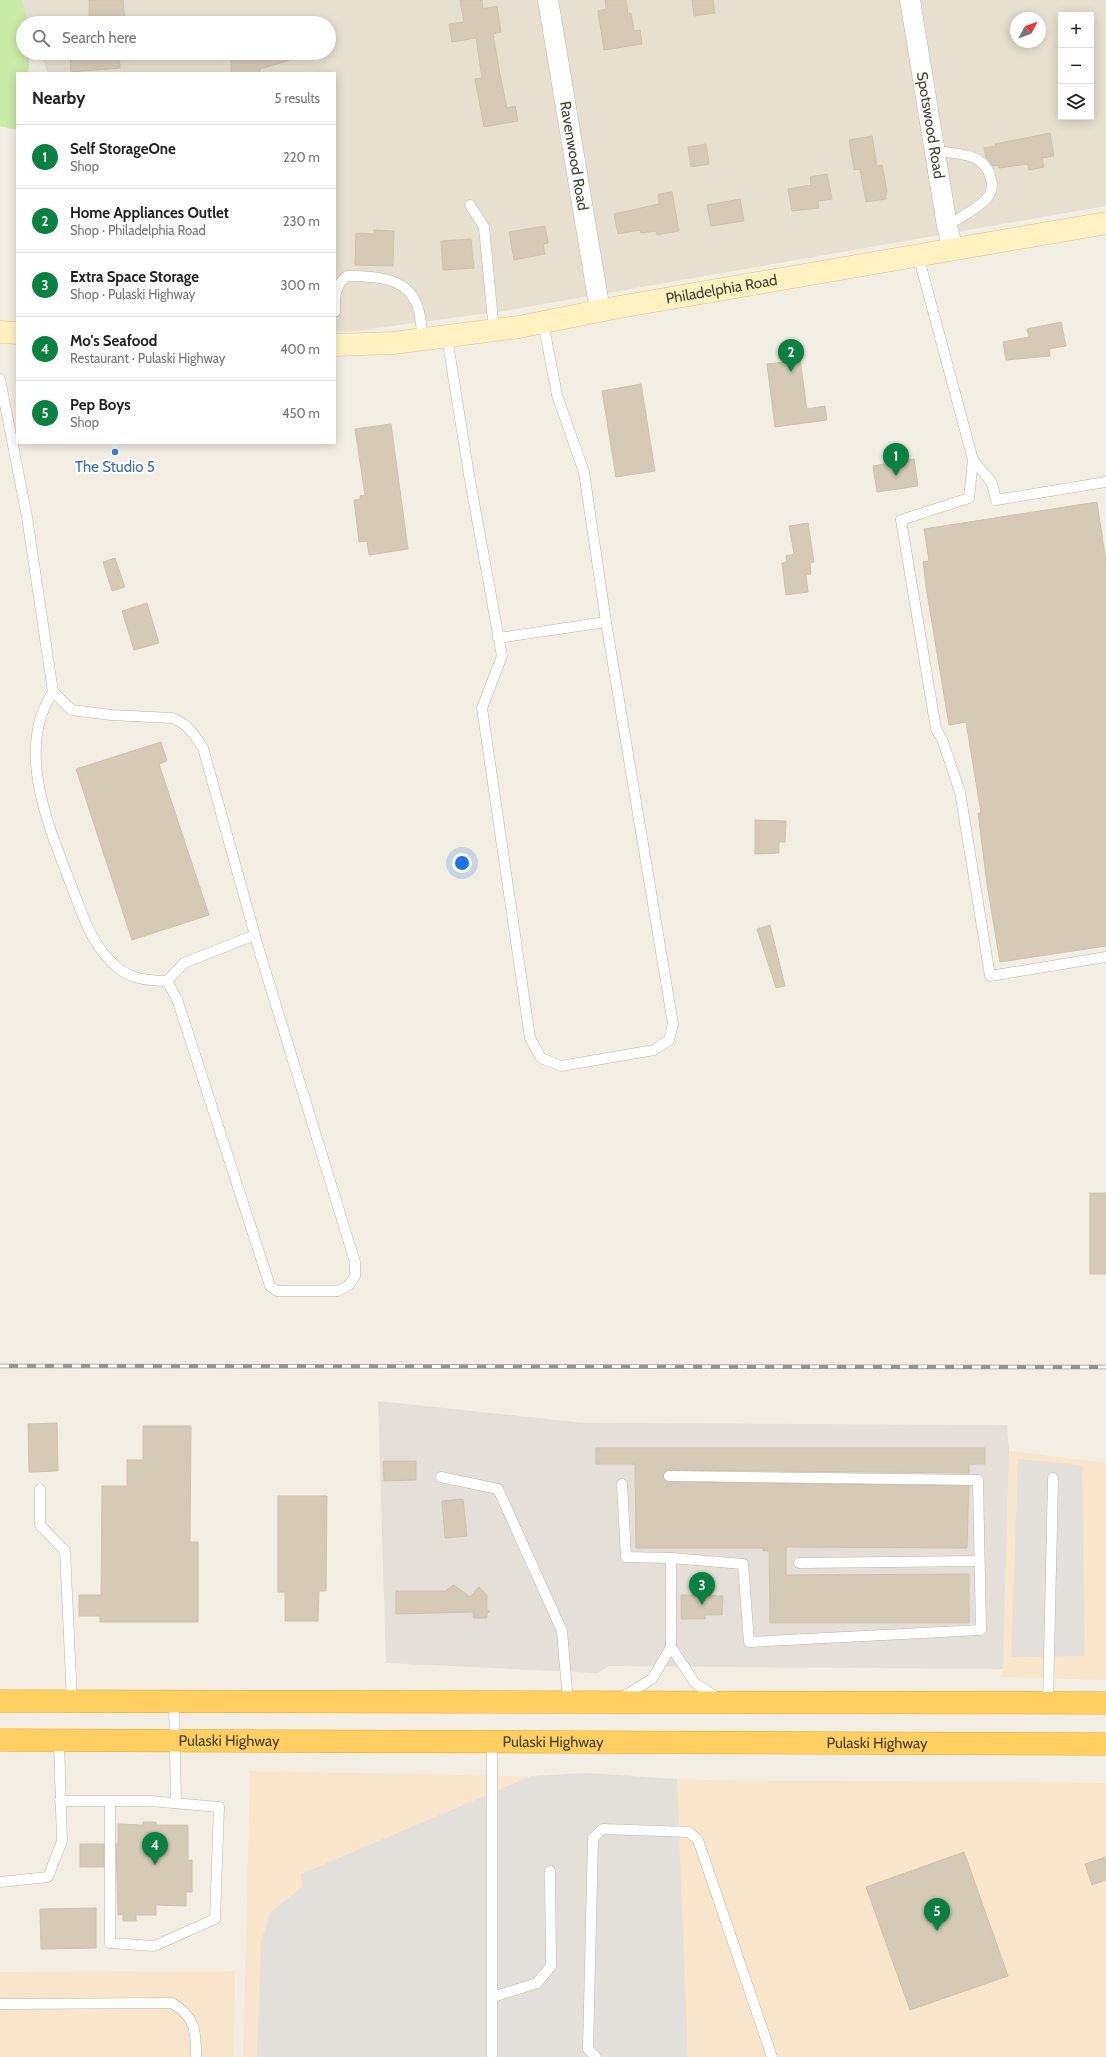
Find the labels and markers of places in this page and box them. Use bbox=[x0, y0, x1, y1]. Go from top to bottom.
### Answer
pin: 2 bbox=[778, 339, 804, 372]
pin: 1 bbox=[883, 443, 909, 476]
marker: The Studio 5 bbox=[110, 447, 120, 457]
place label: The Studio 5 bbox=[75, 458, 155, 476]
pin: 3 bbox=[689, 1572, 715, 1605]
pin: 4 bbox=[142, 1832, 168, 1865]
pin: 5 bbox=[924, 1898, 950, 1931]

